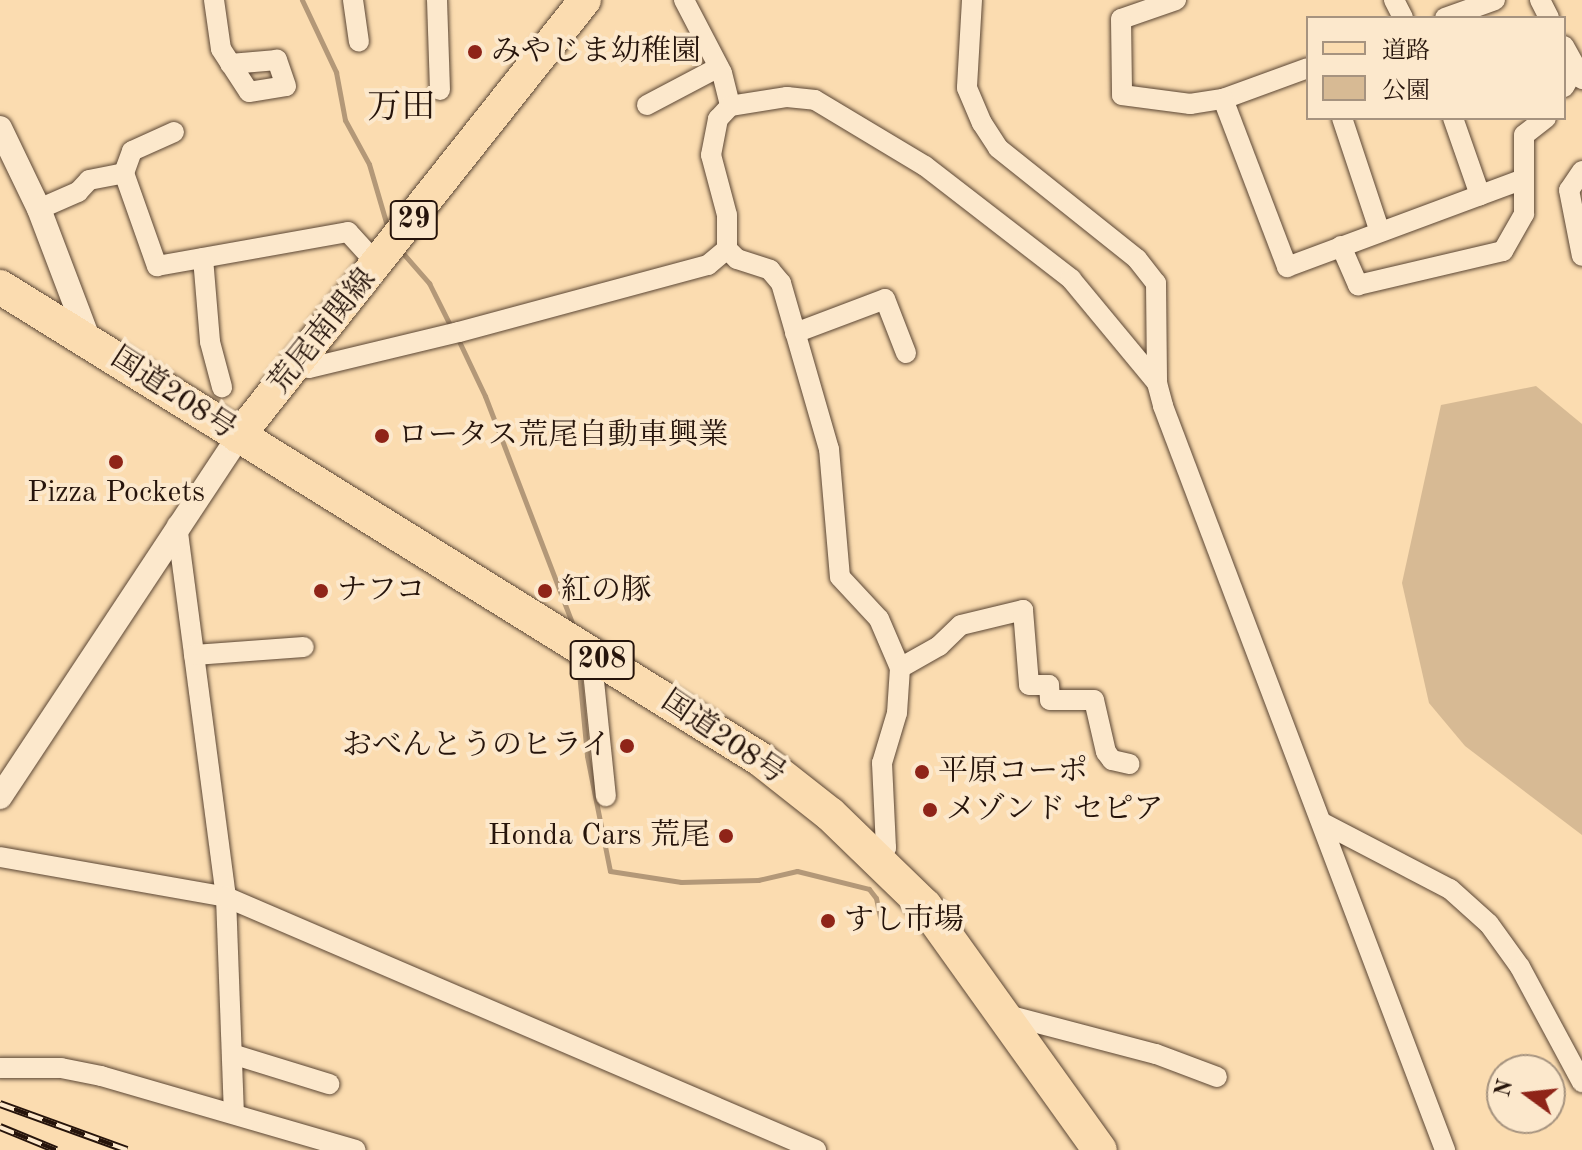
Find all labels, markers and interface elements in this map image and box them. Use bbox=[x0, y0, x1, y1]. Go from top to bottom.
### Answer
legend bbox=[1306, 16, 1566, 120]
place label: みやじま幼稚園 bbox=[491, 34, 701, 70]
text: 道路 bbox=[1382, 40, 1430, 64]
marker: みやじま幼稚園 bbox=[466, 43, 484, 61]
text: 公園 bbox=[1382, 80, 1430, 104]
district label: 万田 bbox=[367, 89, 435, 129]
road number: 29 bbox=[388, 196, 440, 244]
street label: 荒尾南関線 bbox=[262, 262, 384, 402]
street label: 国道208号 bbox=[104, 340, 242, 448]
place label: ロータス荒尾自動車興業 bbox=[398, 418, 728, 454]
marker: ロータス荒尾自動車興業 bbox=[373, 427, 391, 445]
marker: Pizza Pockets bbox=[107, 453, 125, 471]
place label: Pizza Pockets bbox=[27, 475, 205, 511]
place label: ナフコ bbox=[337, 573, 427, 609]
place label: 紅の豚 bbox=[561, 573, 651, 609]
marker: ナフコ bbox=[312, 582, 330, 600]
marker: 紅の豚 bbox=[536, 582, 554, 600]
road number: 208 bbox=[568, 636, 636, 684]
street label: 国道208号 bbox=[654, 683, 792, 793]
place label: おべんとうのヒライ bbox=[341, 728, 611, 764]
marker: おべんとうのヒライ bbox=[618, 737, 636, 755]
place label: 平原コーポ bbox=[938, 754, 1088, 790]
marker: 平原コーポ bbox=[913, 763, 931, 781]
place label: メゾンド セピア bbox=[946, 792, 1164, 828]
marker: メゾンド セピア bbox=[921, 801, 939, 819]
place label: Honda Cars 荒尾 bbox=[488, 818, 710, 854]
marker: Honda Cars 荒尾 bbox=[717, 827, 735, 845]
place label: すし市場 bbox=[844, 903, 964, 939]
marker: すし市場 bbox=[819, 912, 837, 930]
north arrow bbox=[1486, 1054, 1566, 1134]
text: N bbox=[1492, 1077, 1518, 1099]

